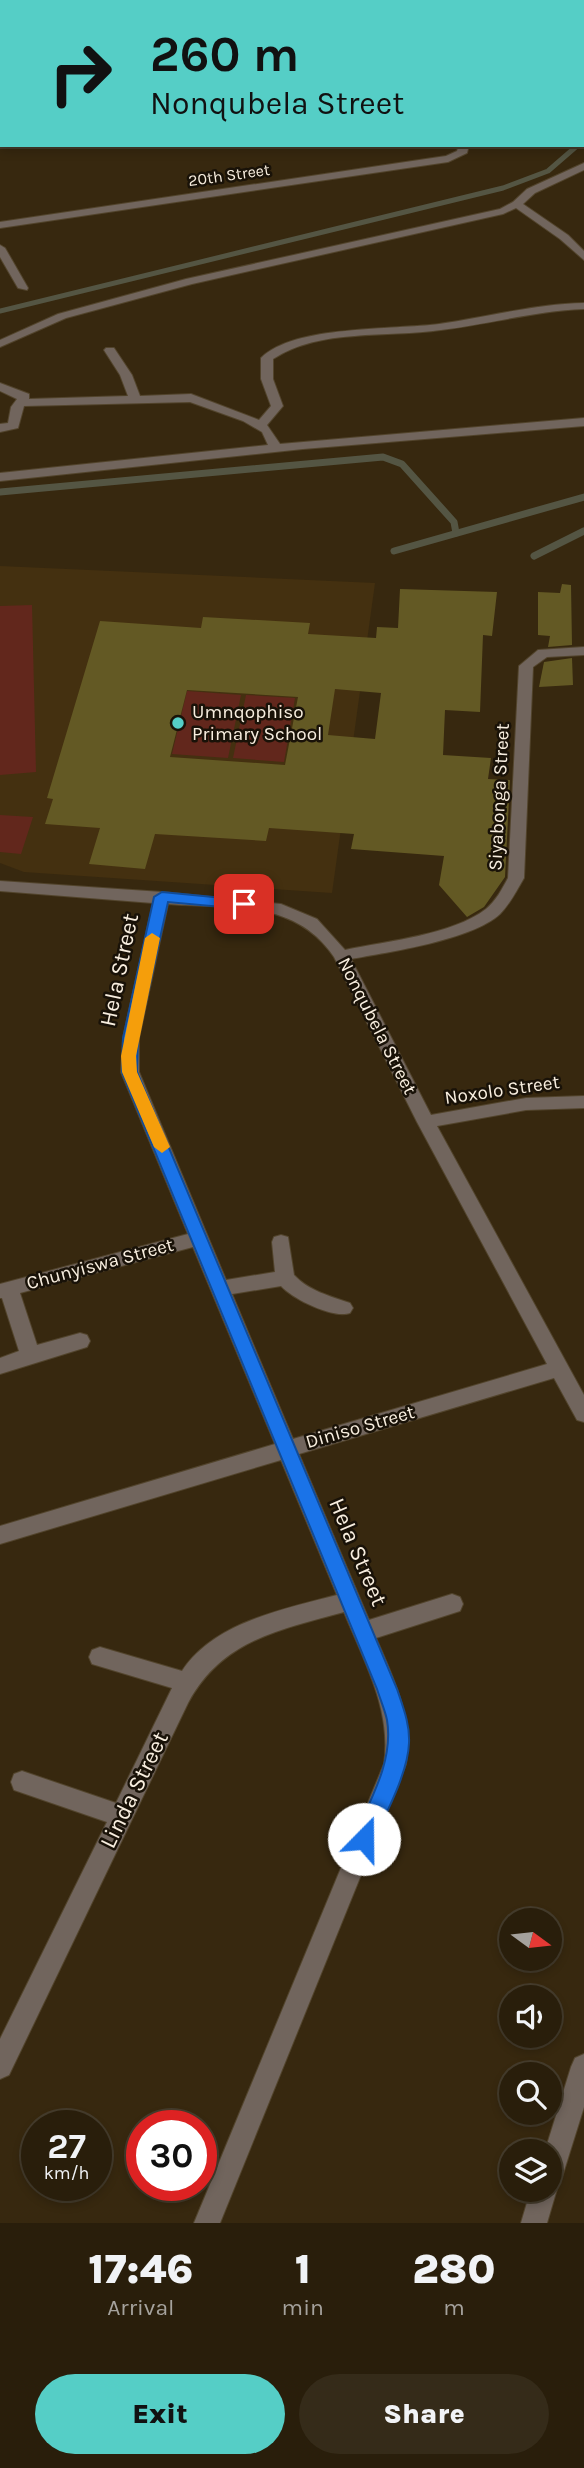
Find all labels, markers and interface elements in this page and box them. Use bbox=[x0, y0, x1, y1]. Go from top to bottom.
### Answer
text: 260 m bbox=[150, 26, 299, 83]
icon: right bbox=[35, 28, 126, 119]
text: Nonqubela Street bbox=[150, 85, 404, 122]
street label: 20th Street bbox=[187, 160, 271, 190]
place label: Umnqophiso Primary School bbox=[192, 701, 322, 745]
marker: Umnqophiso Primary School bbox=[170, 715, 186, 731]
street label: Siyabonga Street bbox=[484, 723, 514, 871]
pin bbox=[214, 874, 274, 934]
icon: arrive bbox=[225, 885, 263, 923]
street label: Hela Street bbox=[94, 911, 144, 1029]
street label: Nonqubela Street bbox=[333, 954, 421, 1098]
street label: Noxolo Street bbox=[443, 1071, 561, 1109]
street label: Chunyiswa Street bbox=[24, 1234, 176, 1294]
street label: Diniso Street bbox=[303, 1401, 417, 1453]
street label: Hela Street bbox=[323, 1494, 393, 1610]
street label: Linda Street bbox=[94, 1727, 174, 1853]
position arrow bbox=[327, 1802, 401, 1876]
north arrow bbox=[499, 1908, 562, 1970]
map controls bbox=[499, 1908, 562, 2202]
button: sound bbox=[499, 1985, 562, 2048]
button: search bbox=[499, 2062, 562, 2125]
speed limit sign: 30 bbox=[126, 2110, 217, 2201]
text: 27 bbox=[47, 2126, 86, 2167]
button: layers bbox=[499, 2139, 562, 2202]
text: km/h bbox=[44, 2162, 89, 2184]
text: 17:46 bbox=[88, 2244, 193, 2294]
text: 1 bbox=[295, 2244, 311, 2294]
text: 280 bbox=[412, 2244, 496, 2294]
text: Arrival bbox=[107, 2294, 174, 2321]
text: min bbox=[282, 2294, 324, 2321]
text: m bbox=[443, 2294, 465, 2321]
button: Exit bbox=[35, 2374, 285, 2454]
button: Share bbox=[299, 2374, 549, 2454]

